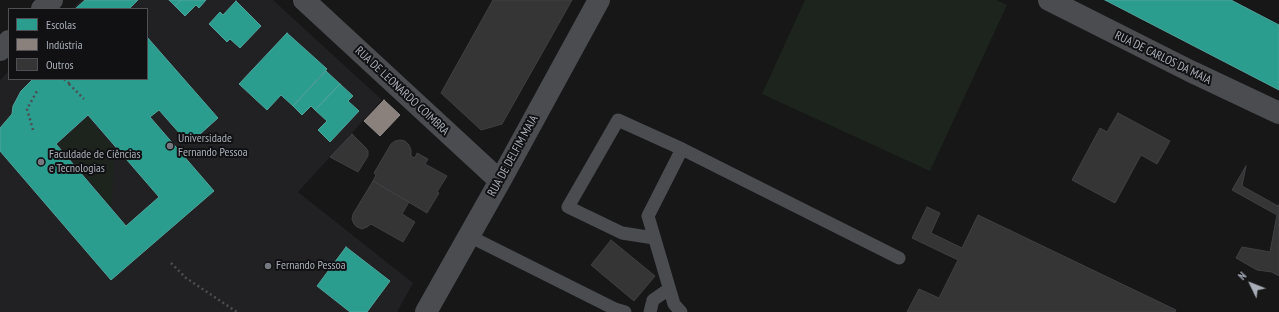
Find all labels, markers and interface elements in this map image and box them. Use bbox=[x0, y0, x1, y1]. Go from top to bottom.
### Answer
legend bbox=[8, 8, 148, 80]
text: Escolas bbox=[46, 17, 76, 32]
street label: RUA DE CARLOS DA MAIA bbox=[1112, 28, 1214, 88]
text: Indústria bbox=[46, 37, 83, 52]
street label: RUA DE LEONARDO COIMBRA bbox=[352, 44, 452, 138]
text: Outros bbox=[46, 57, 74, 72]
street label: RUA DE DELFIM MAIA bbox=[485, 113, 541, 199]
place label: Universidade Fernando Pessoa bbox=[178, 132, 248, 160]
marker: Universidade Fernando Pessoa bbox=[165, 141, 175, 151]
place label: Faculdade de Ciências e Tecnologias bbox=[49, 148, 140, 176]
marker: Faculdade de Ciências e Tecnologias bbox=[36, 157, 46, 167]
place label: Fernando Pessoa bbox=[276, 259, 346, 273]
marker: Fernando Pessoa bbox=[263, 261, 273, 271]
north arrow bbox=[1231, 264, 1271, 304]
text: N bbox=[1235, 269, 1249, 283]

